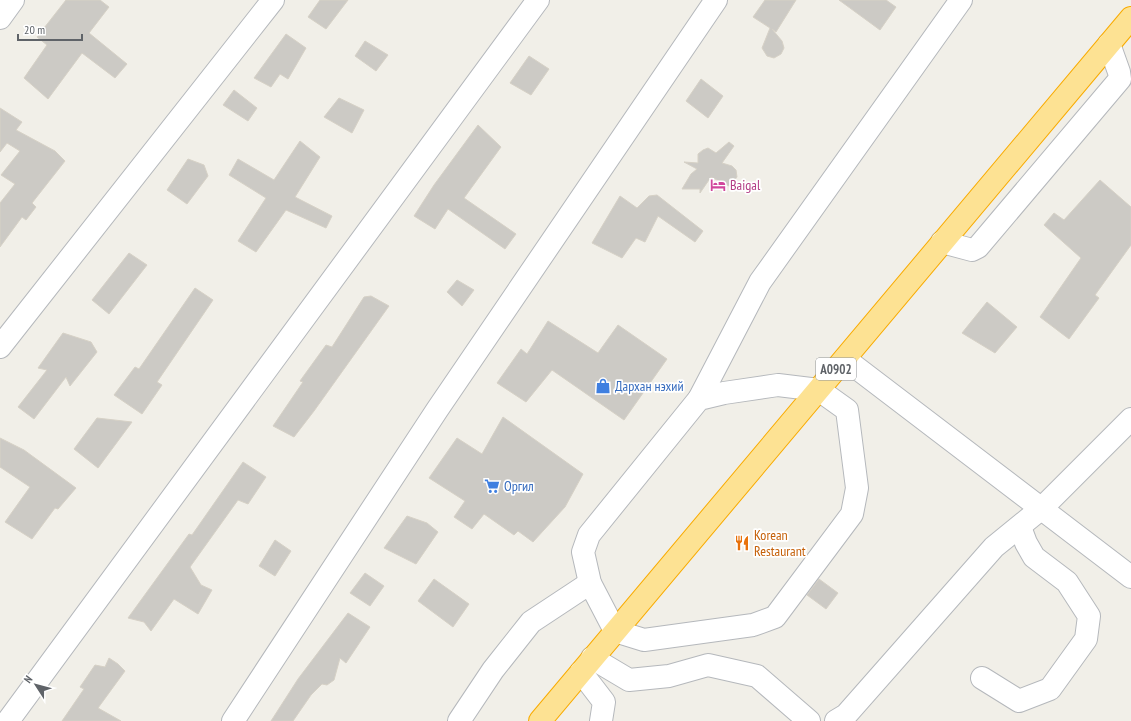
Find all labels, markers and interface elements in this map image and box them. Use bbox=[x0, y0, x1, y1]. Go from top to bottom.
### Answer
scale bar bbox=[18, 16, 82, 42]
text: 20 m bbox=[24, 22, 45, 37]
hotel icon: Baigal bbox=[709, 176, 727, 194]
place label: Baigal bbox=[730, 176, 761, 194]
road number: A0902 bbox=[816, 358, 856, 380]
shop icon: Дархан нэхий bbox=[594, 377, 612, 395]
place label: Дархан нэхий bbox=[615, 377, 684, 395]
supermarket icon: Оргил bbox=[483, 477, 501, 495]
place label: Оргил bbox=[504, 477, 534, 495]
place label: Korean Restaurant bbox=[754, 526, 806, 560]
restaurant icon: Korean Restaurant bbox=[733, 534, 751, 552]
north arrow bbox=[16, 665, 56, 705]
text: N bbox=[20, 673, 35, 686]

